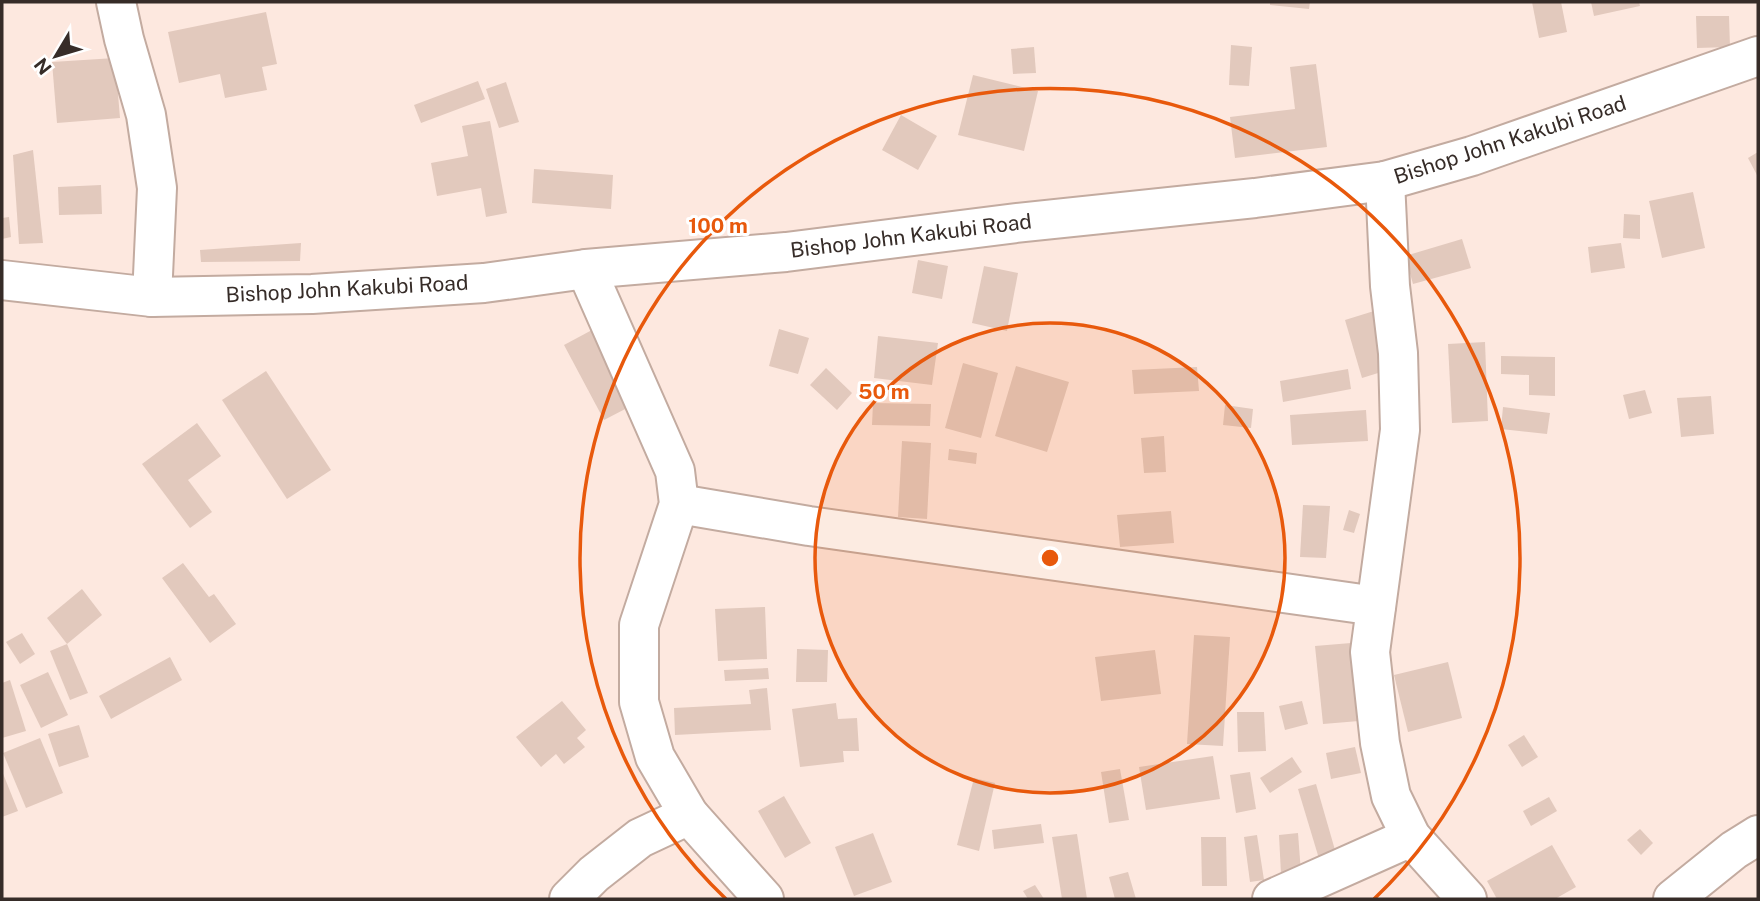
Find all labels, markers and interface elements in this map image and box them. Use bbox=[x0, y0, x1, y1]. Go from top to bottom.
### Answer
north arrow bbox=[21, 21, 91, 91]
text: N bbox=[29, 54, 56, 79]
street label: Bishop John Kakubi Road bbox=[1390, 90, 1629, 189]
street label: Bishop John Kakubi Road bbox=[789, 208, 1033, 263]
text: 100 m bbox=[688, 213, 748, 238]
street label: Bishop John Kakubi Road bbox=[225, 270, 469, 307]
text: 50 m bbox=[858, 379, 910, 404]
centre of rings bbox=[1038, 546, 1062, 570]

